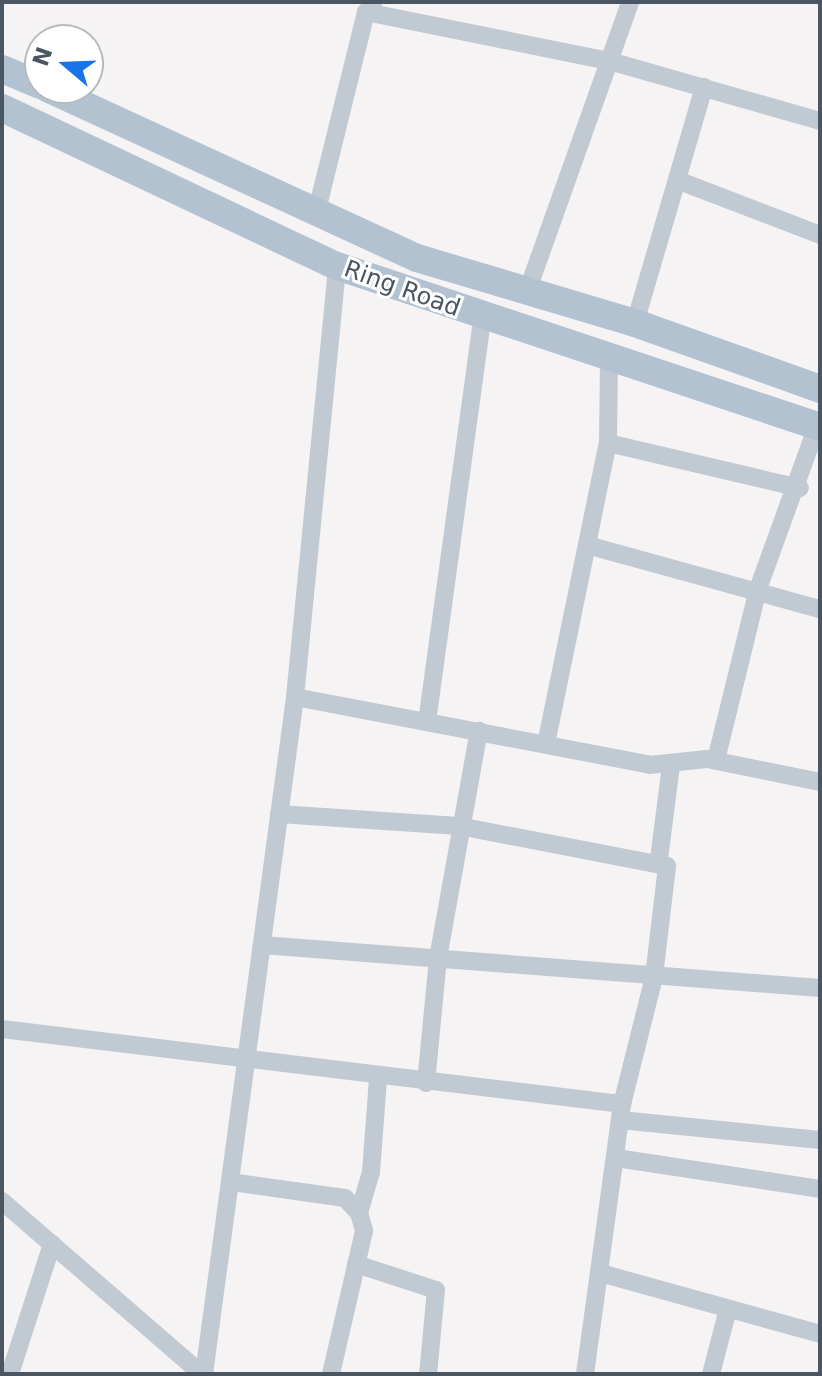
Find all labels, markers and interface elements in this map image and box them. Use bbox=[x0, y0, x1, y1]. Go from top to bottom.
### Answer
north arrow bbox=[24, 24, 104, 104]
text: N bbox=[28, 44, 58, 69]
street label: Ring Road bbox=[340, 255, 464, 323]

